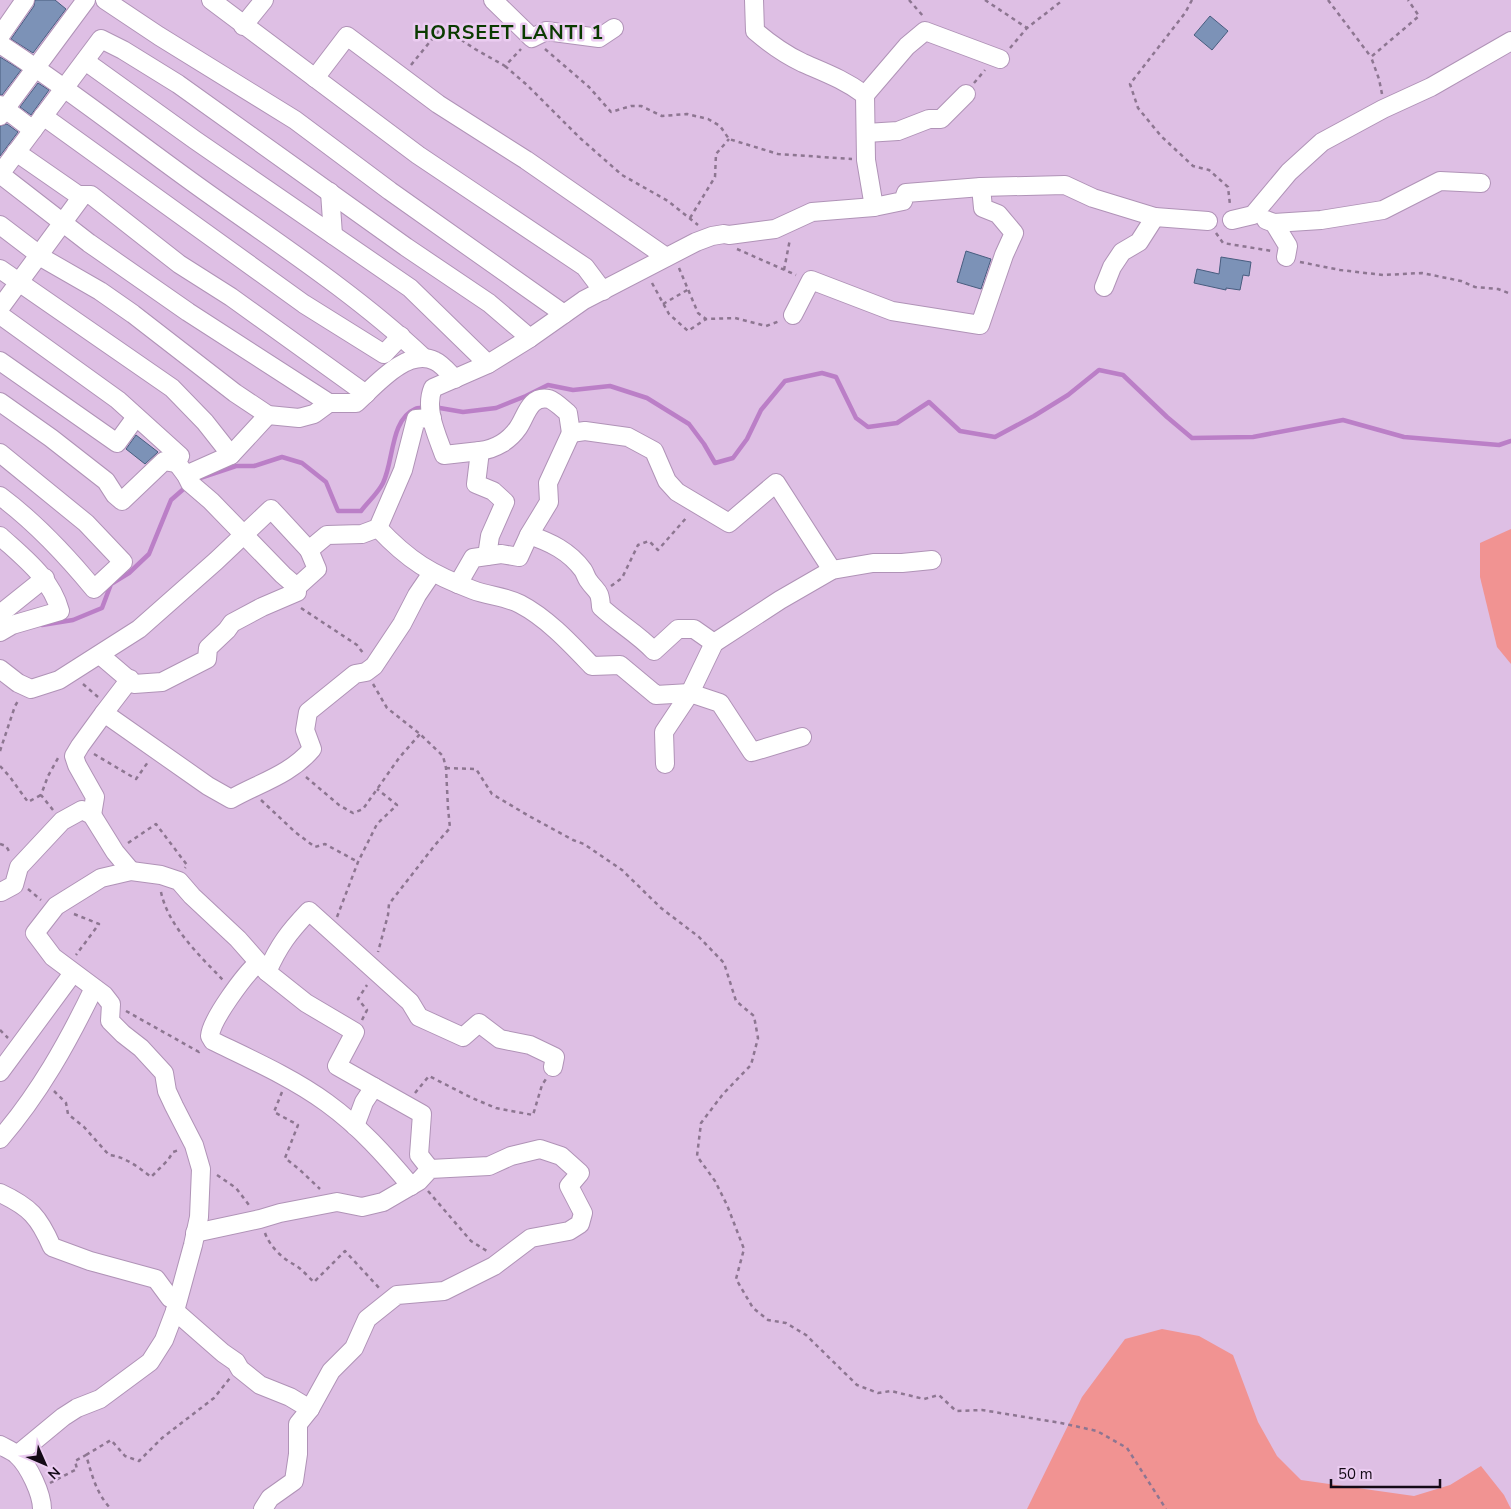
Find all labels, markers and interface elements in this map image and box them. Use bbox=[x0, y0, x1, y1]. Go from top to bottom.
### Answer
district label: HORSEET LANTI 1 bbox=[414, 19, 604, 46]
north arrow bbox=[20, 1439, 70, 1489]
scale bar bbox=[1331, 1456, 1440, 1488]
text: N bbox=[43, 1462, 64, 1483]
text: 50 m bbox=[1338, 1464, 1373, 1484]

